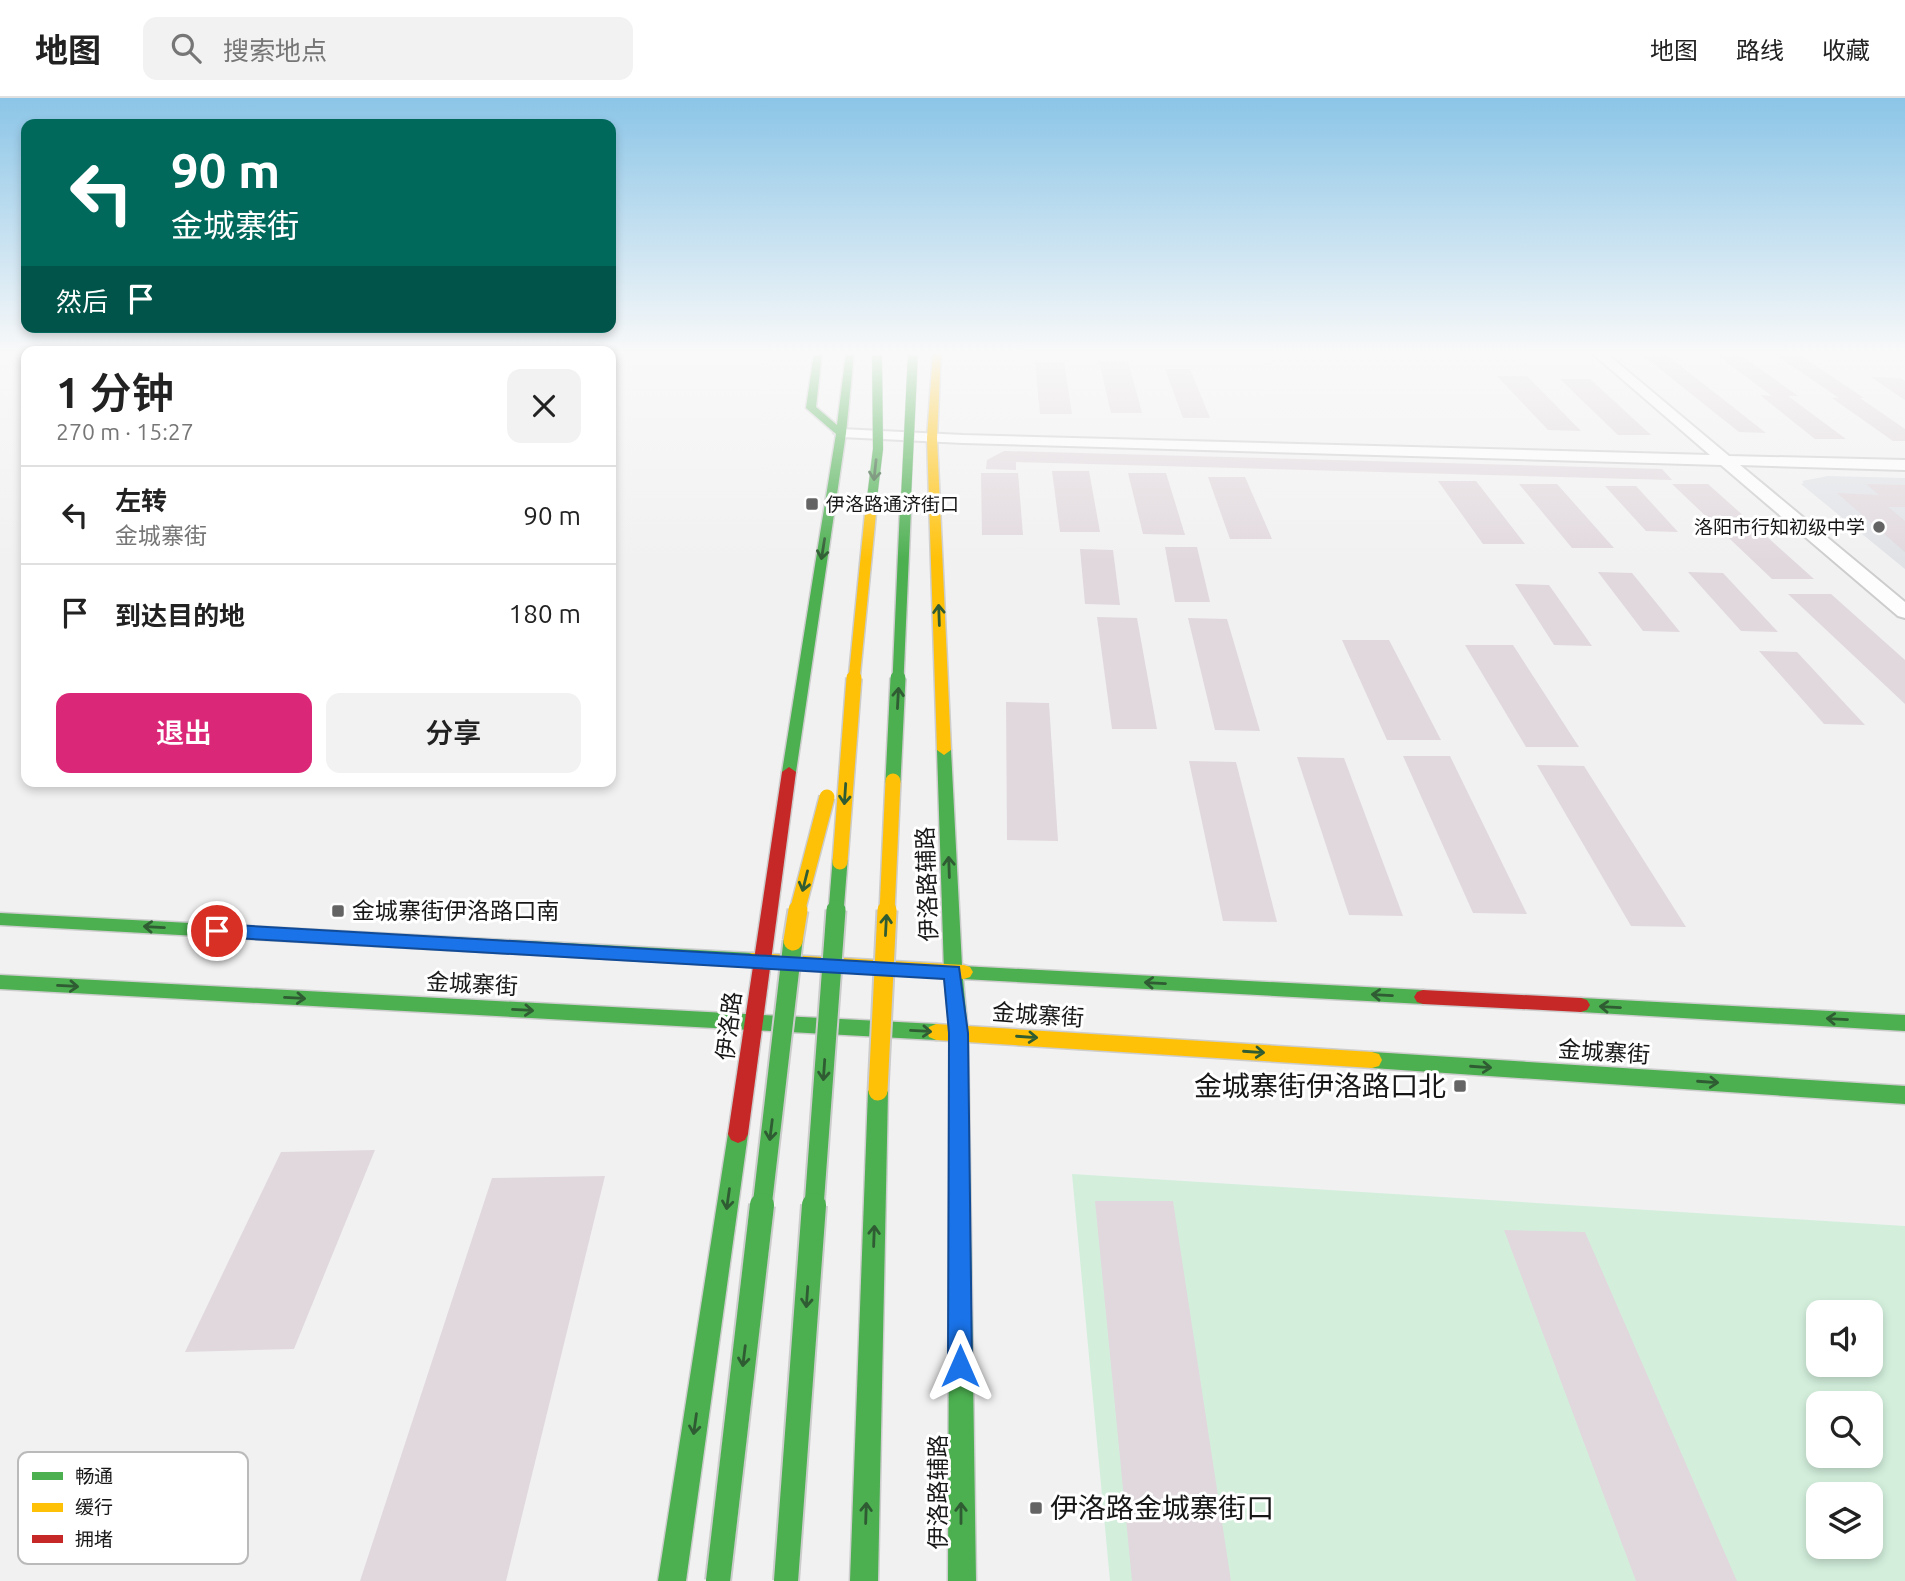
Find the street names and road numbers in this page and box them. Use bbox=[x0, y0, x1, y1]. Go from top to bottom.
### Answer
street label: 伊洛路辅路 bbox=[912, 826, 941, 942]
street label: 金城寨街 bbox=[425, 969, 519, 998]
street label: 伊洛路 bbox=[712, 990, 745, 1062]
street label: 金城寨街 bbox=[991, 999, 1085, 1030]
street label: 金城寨街 bbox=[1557, 1036, 1651, 1067]
street label: 伊洛路辅路 bbox=[925, 1435, 950, 1550]

